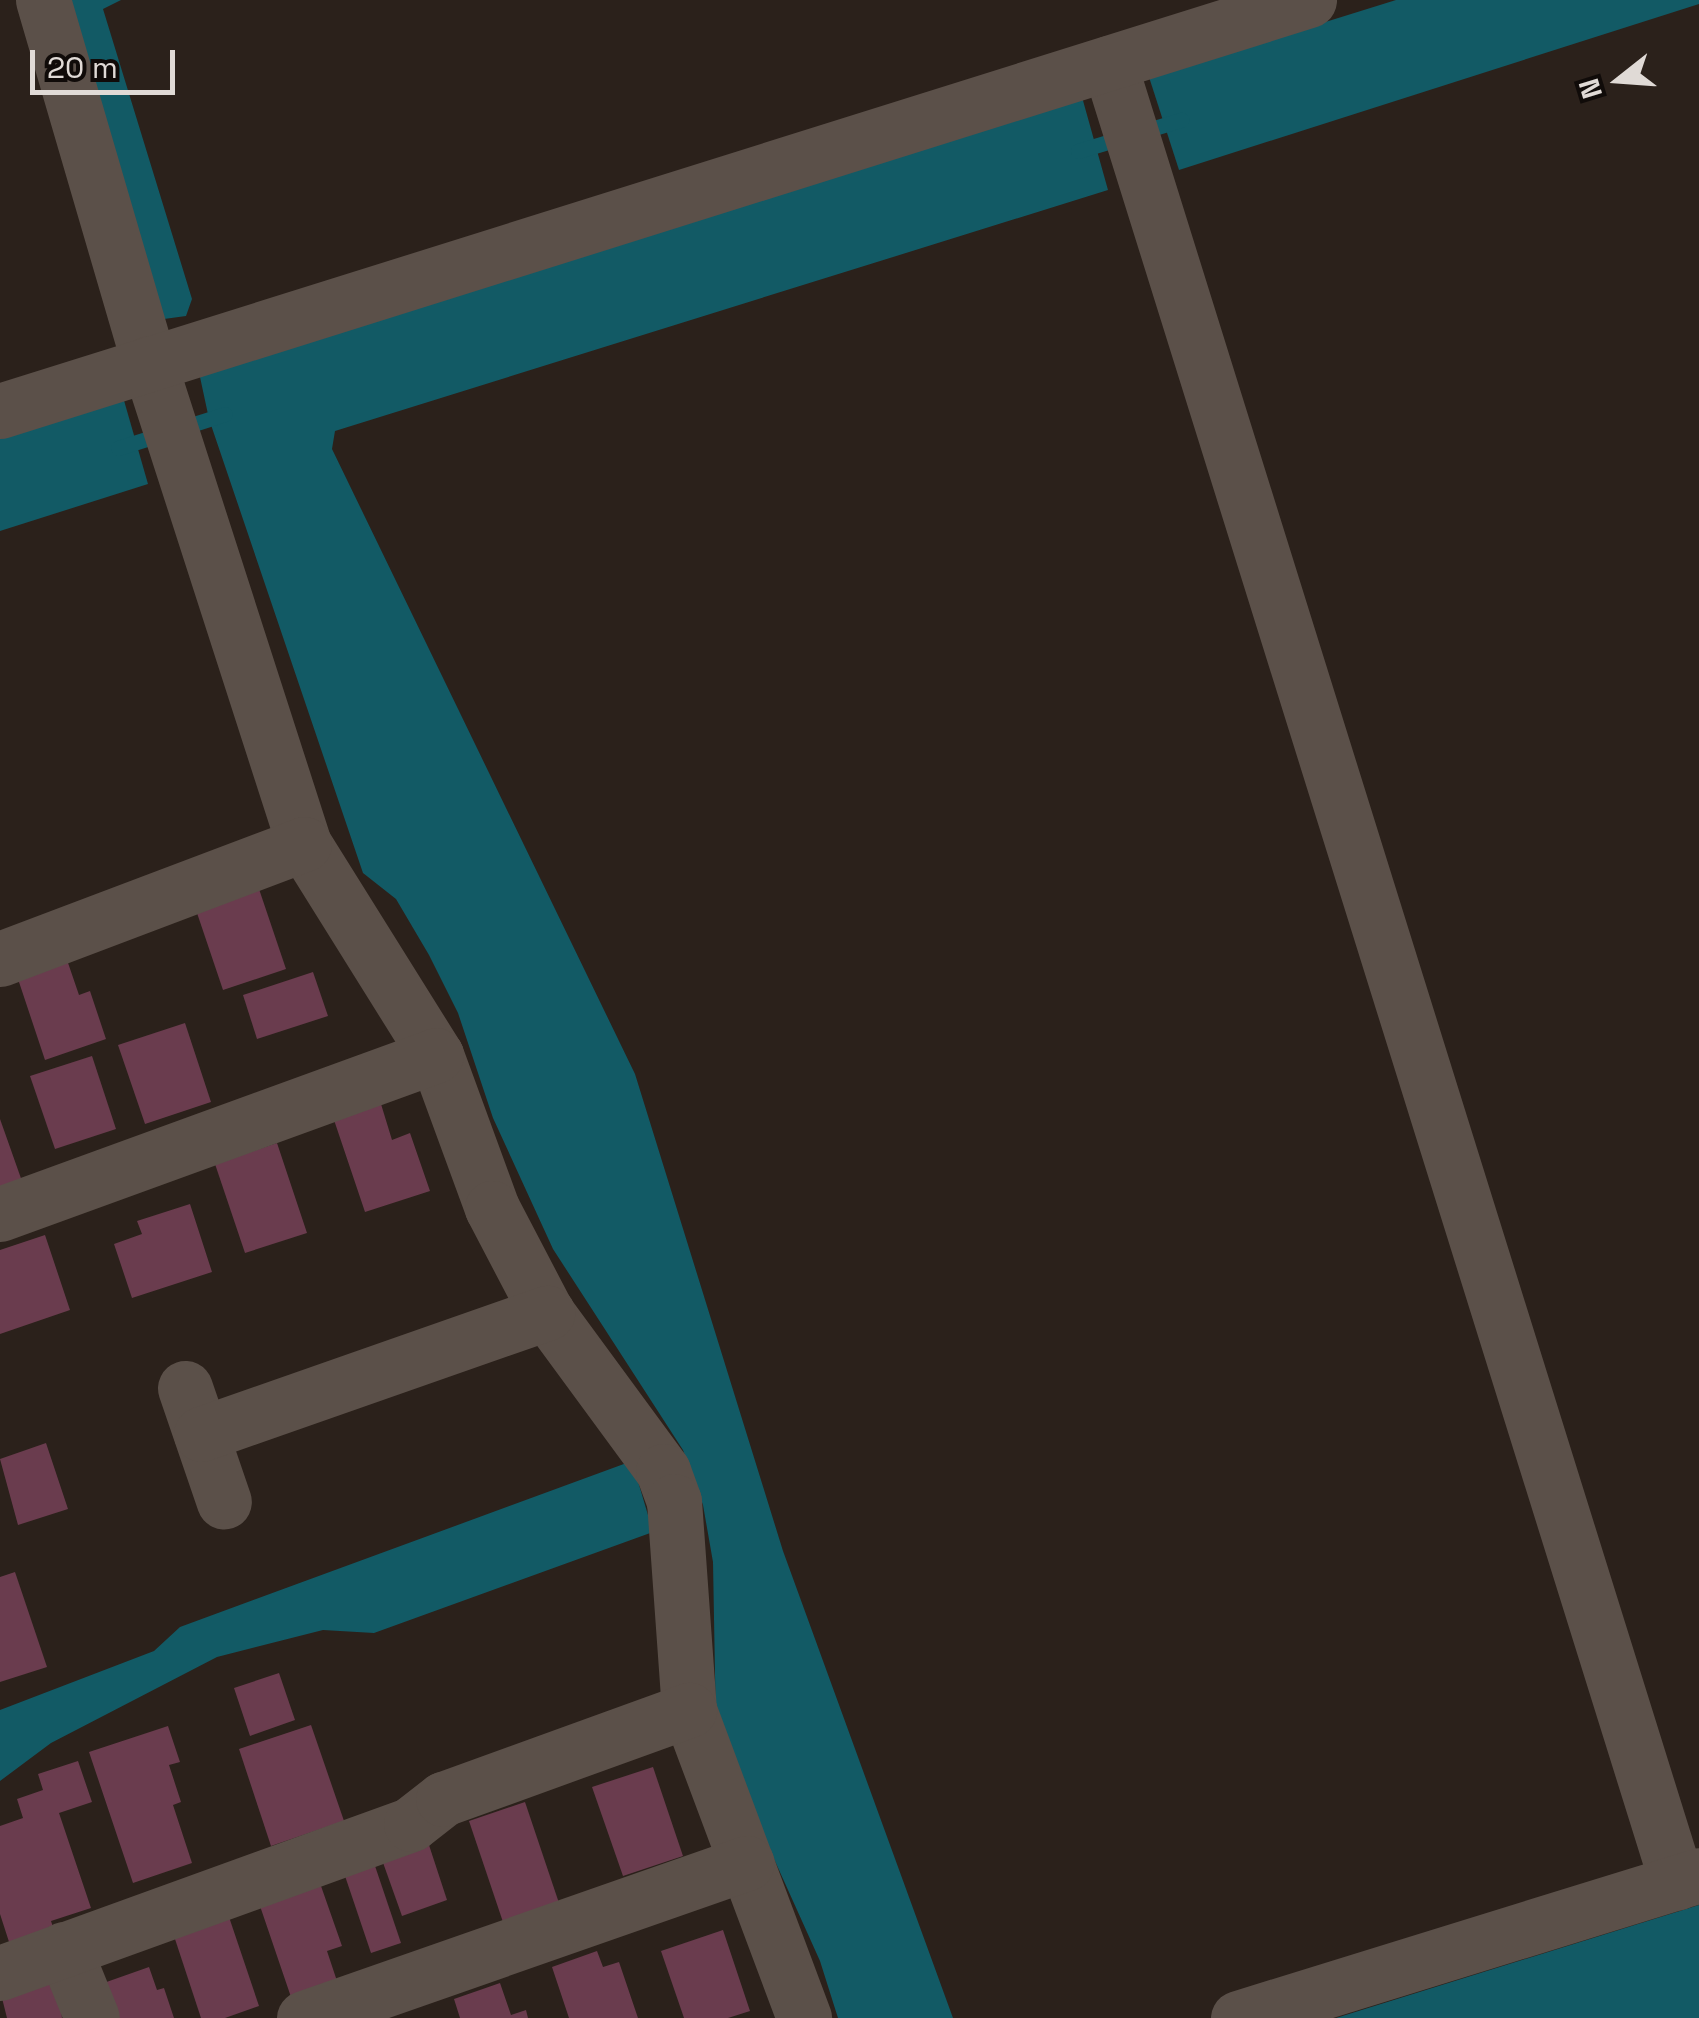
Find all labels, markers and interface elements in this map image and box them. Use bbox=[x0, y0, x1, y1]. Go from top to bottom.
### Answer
scale bar bbox=[35, 30, 180, 92]
north arrow bbox=[1569, 30, 1669, 130]
text: 20 m bbox=[47, 48, 118, 87]
text: N bbox=[1570, 75, 1610, 103]

